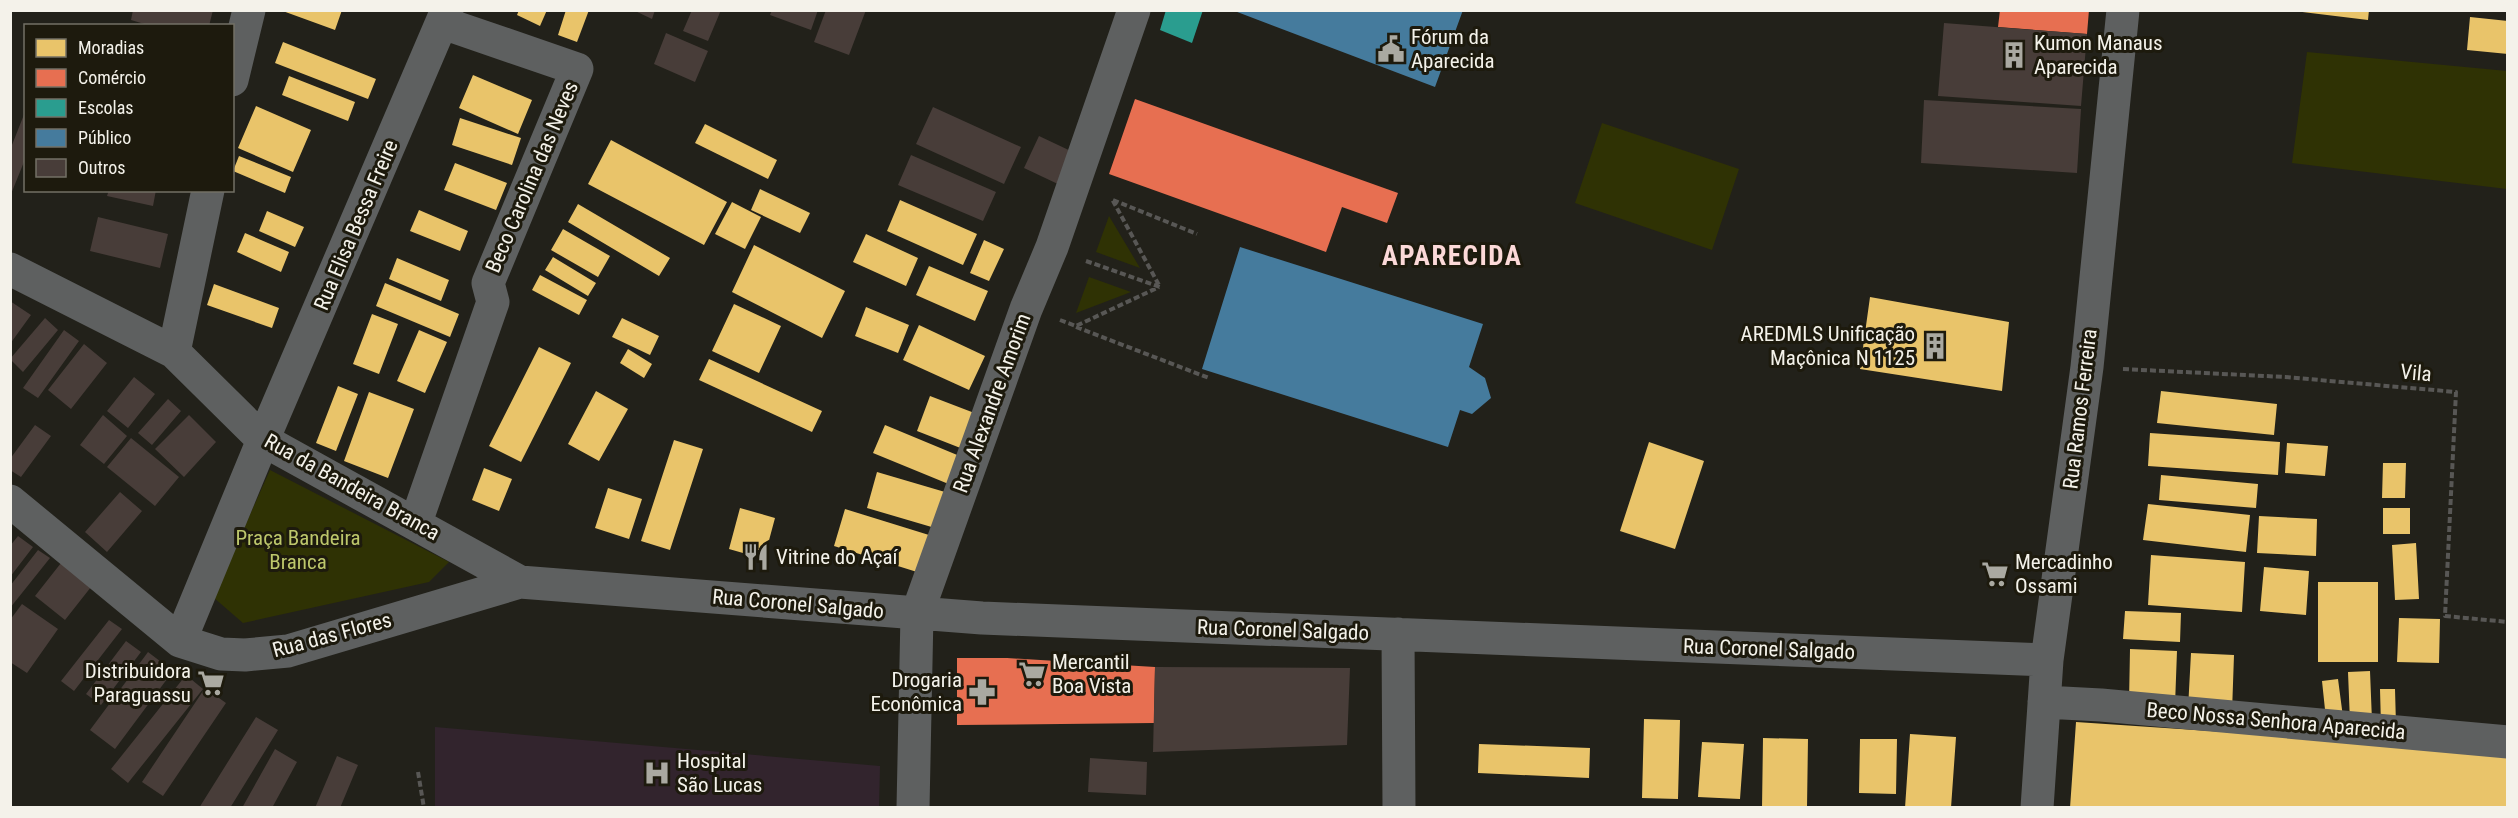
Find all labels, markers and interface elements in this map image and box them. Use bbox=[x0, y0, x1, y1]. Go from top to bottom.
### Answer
legend bbox=[24, 24, 234, 192]
place label: Fórum da Aparecida bbox=[1411, 25, 1495, 73]
place label: Kumon Manaus Aparecida bbox=[2034, 31, 2163, 79]
public building icon: Fórum da Aparecida bbox=[1376, 34, 1406, 64]
text: Moradias bbox=[78, 37, 144, 58]
building icon: Kumon Manaus Aparecida bbox=[1999, 40, 2029, 70]
text: Comércio bbox=[78, 67, 146, 88]
street label: Beco Carolina das Neves bbox=[481, 78, 583, 276]
text: Escolas bbox=[78, 97, 133, 118]
text: Público bbox=[78, 127, 131, 148]
street label: Rua Elisa Bessa Freire bbox=[309, 136, 403, 314]
text: Outros bbox=[78, 157, 125, 178]
district label: APARECIDA bbox=[1382, 240, 1522, 272]
street label: Rua Alexandre Amorim bbox=[948, 310, 1036, 496]
place label: AREDMLS Unificação Maçônica N 1125 bbox=[1741, 322, 1915, 370]
street label: Rua Ramos Ferreira bbox=[2058, 328, 2102, 490]
building icon: AREDMLS Unificação Maçônica N 1125 bbox=[1920, 331, 1950, 361]
street label: Vila bbox=[2399, 360, 2433, 386]
street label: Rua da Bandeira Branca bbox=[260, 429, 444, 545]
park label: Praça Bandeira Branca bbox=[235, 526, 361, 574]
restaurant icon: Vitrine do Açaí bbox=[741, 542, 771, 572]
place label: Vitrine do Açaí bbox=[776, 545, 899, 569]
place label: Mercadinho Ossami bbox=[2015, 550, 2113, 598]
supermarket icon: Mercadinho Ossami bbox=[1980, 559, 2010, 589]
street label: Rua Coronel Salgado bbox=[711, 585, 885, 623]
street label: Rua das Flores bbox=[270, 608, 394, 662]
street label: Rua Coronel Salgado bbox=[1197, 615, 1369, 645]
street label: Rua Coronel Salgado bbox=[1683, 634, 1855, 664]
place label: Mercantil Boa Vista bbox=[1052, 650, 1131, 698]
place label: Distribuidora Paraguassu bbox=[85, 659, 191, 707]
supermarket icon: Mercantil Boa Vista bbox=[1017, 659, 1047, 689]
supermarket icon: Distribuidora Paraguassu bbox=[196, 668, 226, 698]
place label: Drogaria Econômica bbox=[870, 668, 962, 716]
pharmacy icon: Drogaria Econômica bbox=[967, 677, 997, 707]
street label: Beco Nossa Senhora Aparecida bbox=[2145, 698, 2407, 744]
place label: Hospital São Lucas bbox=[677, 749, 762, 797]
hospital icon: Hospital São Lucas bbox=[642, 758, 672, 788]

